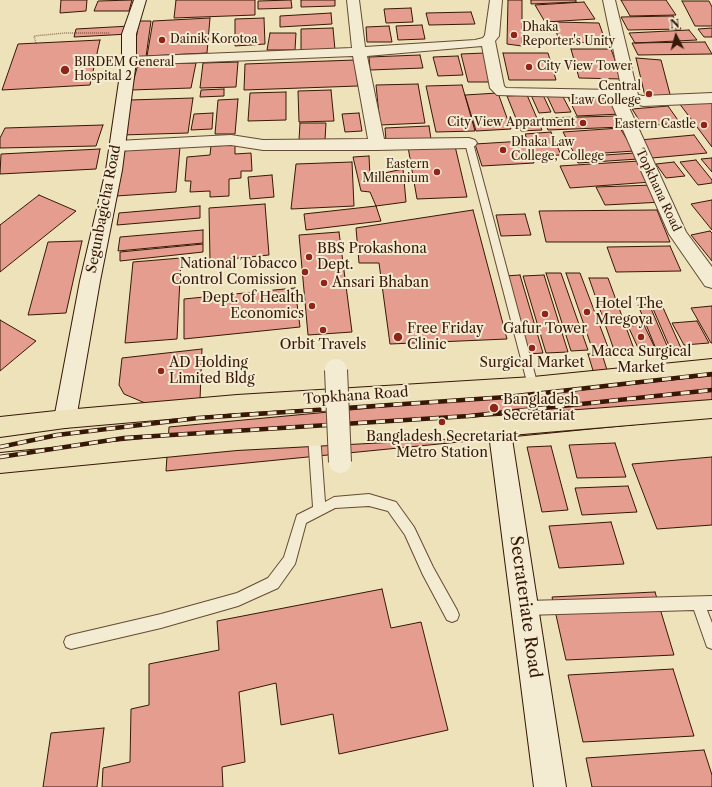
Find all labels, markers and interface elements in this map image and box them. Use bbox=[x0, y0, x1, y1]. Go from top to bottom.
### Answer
north arrow bbox=[656, 16, 696, 56]
text: N bbox=[669, 17, 680, 32]
place label: Dhaka Reporter's Unity bbox=[522, 21, 615, 49]
marker: Dhaka Reporter's Unity bbox=[509, 30, 519, 40]
place label: Dainik Korotoa bbox=[170, 33, 257, 47]
marker: Dainik Korotoa bbox=[157, 35, 167, 45]
place label: BIRDEM General Hospital 2 bbox=[74, 56, 174, 84]
place label: City View Tower bbox=[537, 60, 632, 74]
marker: City View Tower bbox=[524, 62, 534, 72]
marker: BIRDEM General Hospital 2 bbox=[59, 64, 71, 76]
place label: Central Law College bbox=[571, 80, 641, 108]
marker: Central Law College bbox=[644, 89, 654, 99]
place label: City View Appartment bbox=[447, 116, 575, 130]
marker: City View Appartment bbox=[578, 118, 588, 128]
place label: Eastern Castle bbox=[614, 118, 696, 132]
marker: Eastern Castle bbox=[699, 120, 709, 130]
place label: Dhaka Law College, College bbox=[511, 136, 604, 164]
street label: Segunbagicha Road bbox=[83, 143, 125, 275]
marker: Dhaka Law College, College bbox=[498, 145, 508, 155]
street label: Topkhana Road bbox=[632, 146, 684, 234]
place label: Eastern Millennium bbox=[362, 158, 429, 186]
marker: Eastern Millennium bbox=[432, 167, 442, 177]
place label: BBS Prokashona Dept. bbox=[317, 241, 427, 274]
marker: BBS Prokashona Dept. bbox=[304, 252, 314, 262]
place label: National Tobacco Control Comission bbox=[171, 256, 297, 288]
marker: National Tobacco Control Comission bbox=[300, 267, 310, 277]
place label: Ansari Bhaban bbox=[332, 275, 429, 291]
marker: Ansari Bhaban bbox=[319, 278, 329, 288]
place label: Dept. of Health Economics bbox=[202, 290, 304, 322]
place label: Hotel The Mregoya bbox=[595, 296, 663, 328]
marker: Dept. of Health Economics bbox=[307, 301, 317, 311]
marker: Hotel The Mregoya bbox=[582, 307, 592, 317]
marker: Gafur Tower bbox=[540, 309, 550, 319]
place label: Free Friday Clinic bbox=[407, 321, 484, 354]
place label: Gafur Tower bbox=[503, 321, 587, 337]
marker: Orbit Travels bbox=[318, 325, 328, 335]
marker: Free Friday Clinic bbox=[392, 331, 404, 343]
marker: Macca Surgical Market bbox=[636, 332, 646, 342]
place label: Orbit Travels bbox=[280, 337, 366, 353]
marker: Surgical Market bbox=[527, 343, 537, 353]
place label: Macca Surgical Market bbox=[591, 344, 691, 376]
place label: AD Holding Limited Bldg bbox=[169, 355, 255, 388]
place label: Surgical Market bbox=[480, 355, 584, 371]
marker: AD Holding Limited Bldg bbox=[156, 366, 166, 376]
street label: Topkhana Road bbox=[303, 384, 409, 408]
place label: Bangladesh Secretariat bbox=[503, 392, 579, 424]
marker: Bangladesh Secretariat bbox=[488, 402, 500, 414]
marker: Bangladesh Secretariat Metro Station bbox=[437, 417, 447, 427]
place label: Bangladesh Secretariat Metro Station bbox=[366, 429, 518, 462]
street label: Secrateriate Road bbox=[505, 534, 545, 680]

